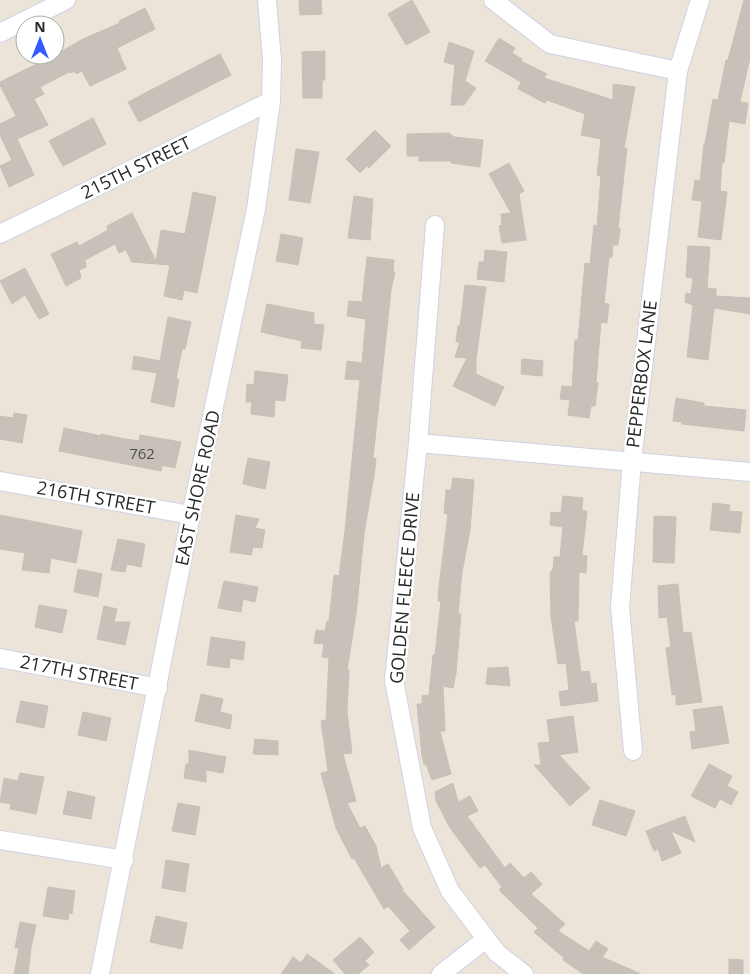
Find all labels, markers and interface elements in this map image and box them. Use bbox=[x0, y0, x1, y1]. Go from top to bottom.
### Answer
north arrow bbox=[15, 15, 65, 65]
text: N bbox=[34, 17, 46, 36]
street label: 215TH STREET bbox=[77, 130, 195, 204]
street label: PEPPERBOX LANE bbox=[620, 299, 662, 449]
street label: EAST SHORE ROAD bbox=[169, 408, 225, 568]
house number: 762 bbox=[129, 443, 155, 463]
street label: 216TH STREET bbox=[35, 475, 157, 519]
street label: GOLDEN FLEECE DRIVE bbox=[384, 491, 424, 685]
street label: 217TH STREET bbox=[18, 649, 140, 695]

